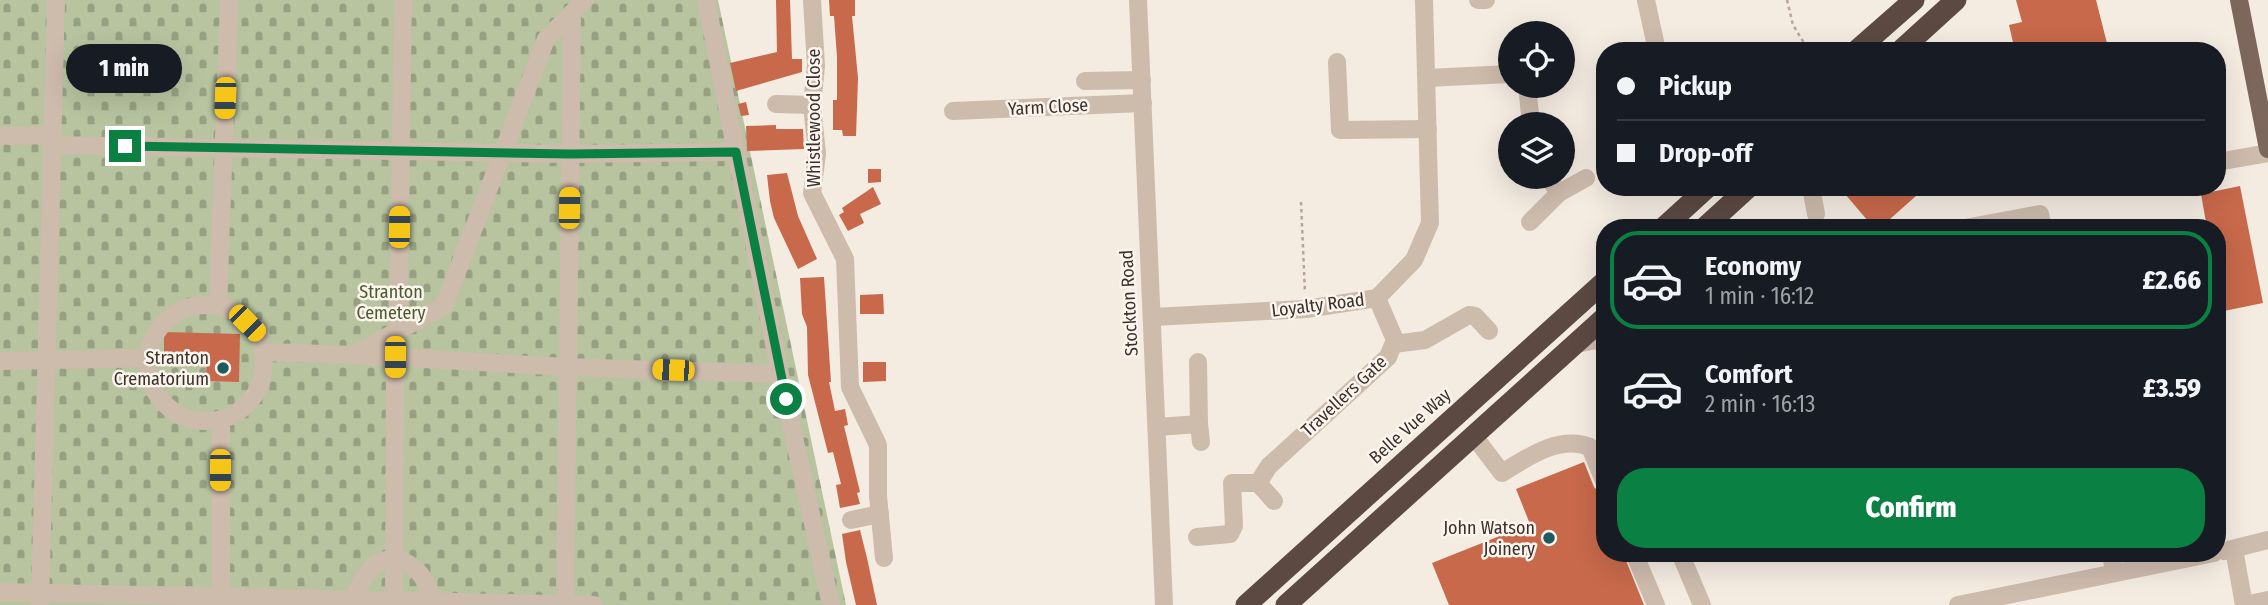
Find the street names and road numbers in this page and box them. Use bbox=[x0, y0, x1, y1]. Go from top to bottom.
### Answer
street label: Whistlewood Close bbox=[803, 49, 825, 187]
street label: Yarm Close bbox=[1007, 94, 1089, 120]
street label: Stockton Road bbox=[1115, 249, 1143, 357]
street label: Loyalty Road bbox=[1270, 288, 1366, 322]
street label: Travellers Gate bbox=[1297, 351, 1391, 441]
street label: Belle Vue Way bbox=[1365, 384, 1455, 468]

